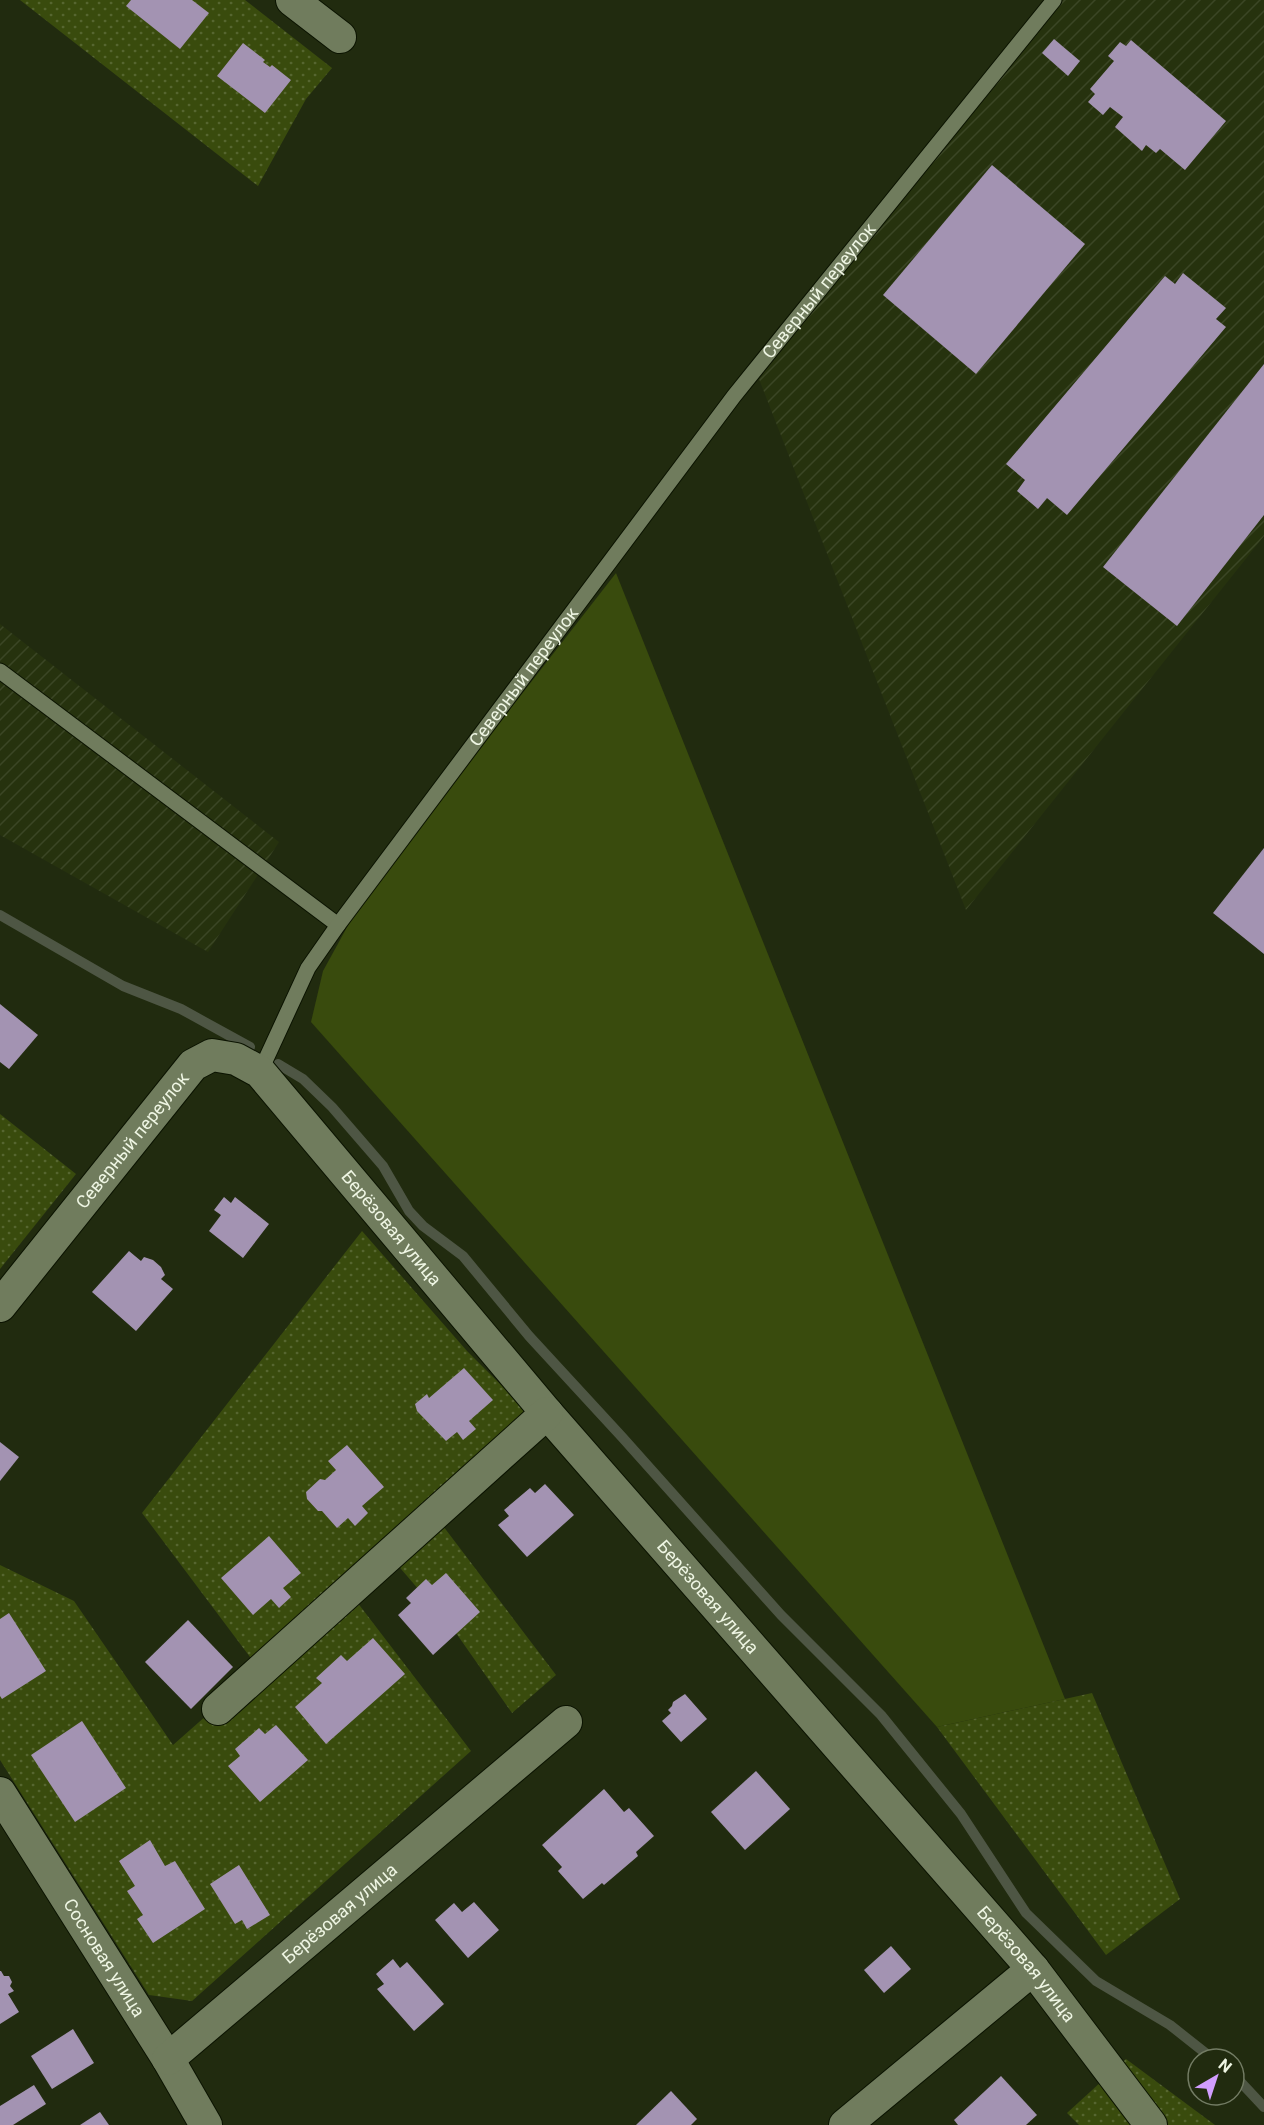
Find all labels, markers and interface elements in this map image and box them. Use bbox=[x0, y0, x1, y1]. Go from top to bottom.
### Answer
street label: Северный переулок bbox=[757, 218, 880, 363]
street label: Северный переулок bbox=[464, 603, 582, 750]
street label: Северный переулок bbox=[71, 1068, 193, 1213]
street label: Берёзовая улица bbox=[337, 1166, 446, 1290]
street label: Берёзовая улица bbox=[653, 1536, 763, 1658]
street label: Берёзовая улица bbox=[278, 1859, 401, 1968]
street label: Сосновая улица bbox=[59, 1895, 150, 2021]
street label: Берёзовая улица bbox=[973, 1902, 1080, 2026]
north arrow bbox=[1186, 2047, 1246, 2107]
text: N bbox=[1215, 2055, 1235, 2077]

